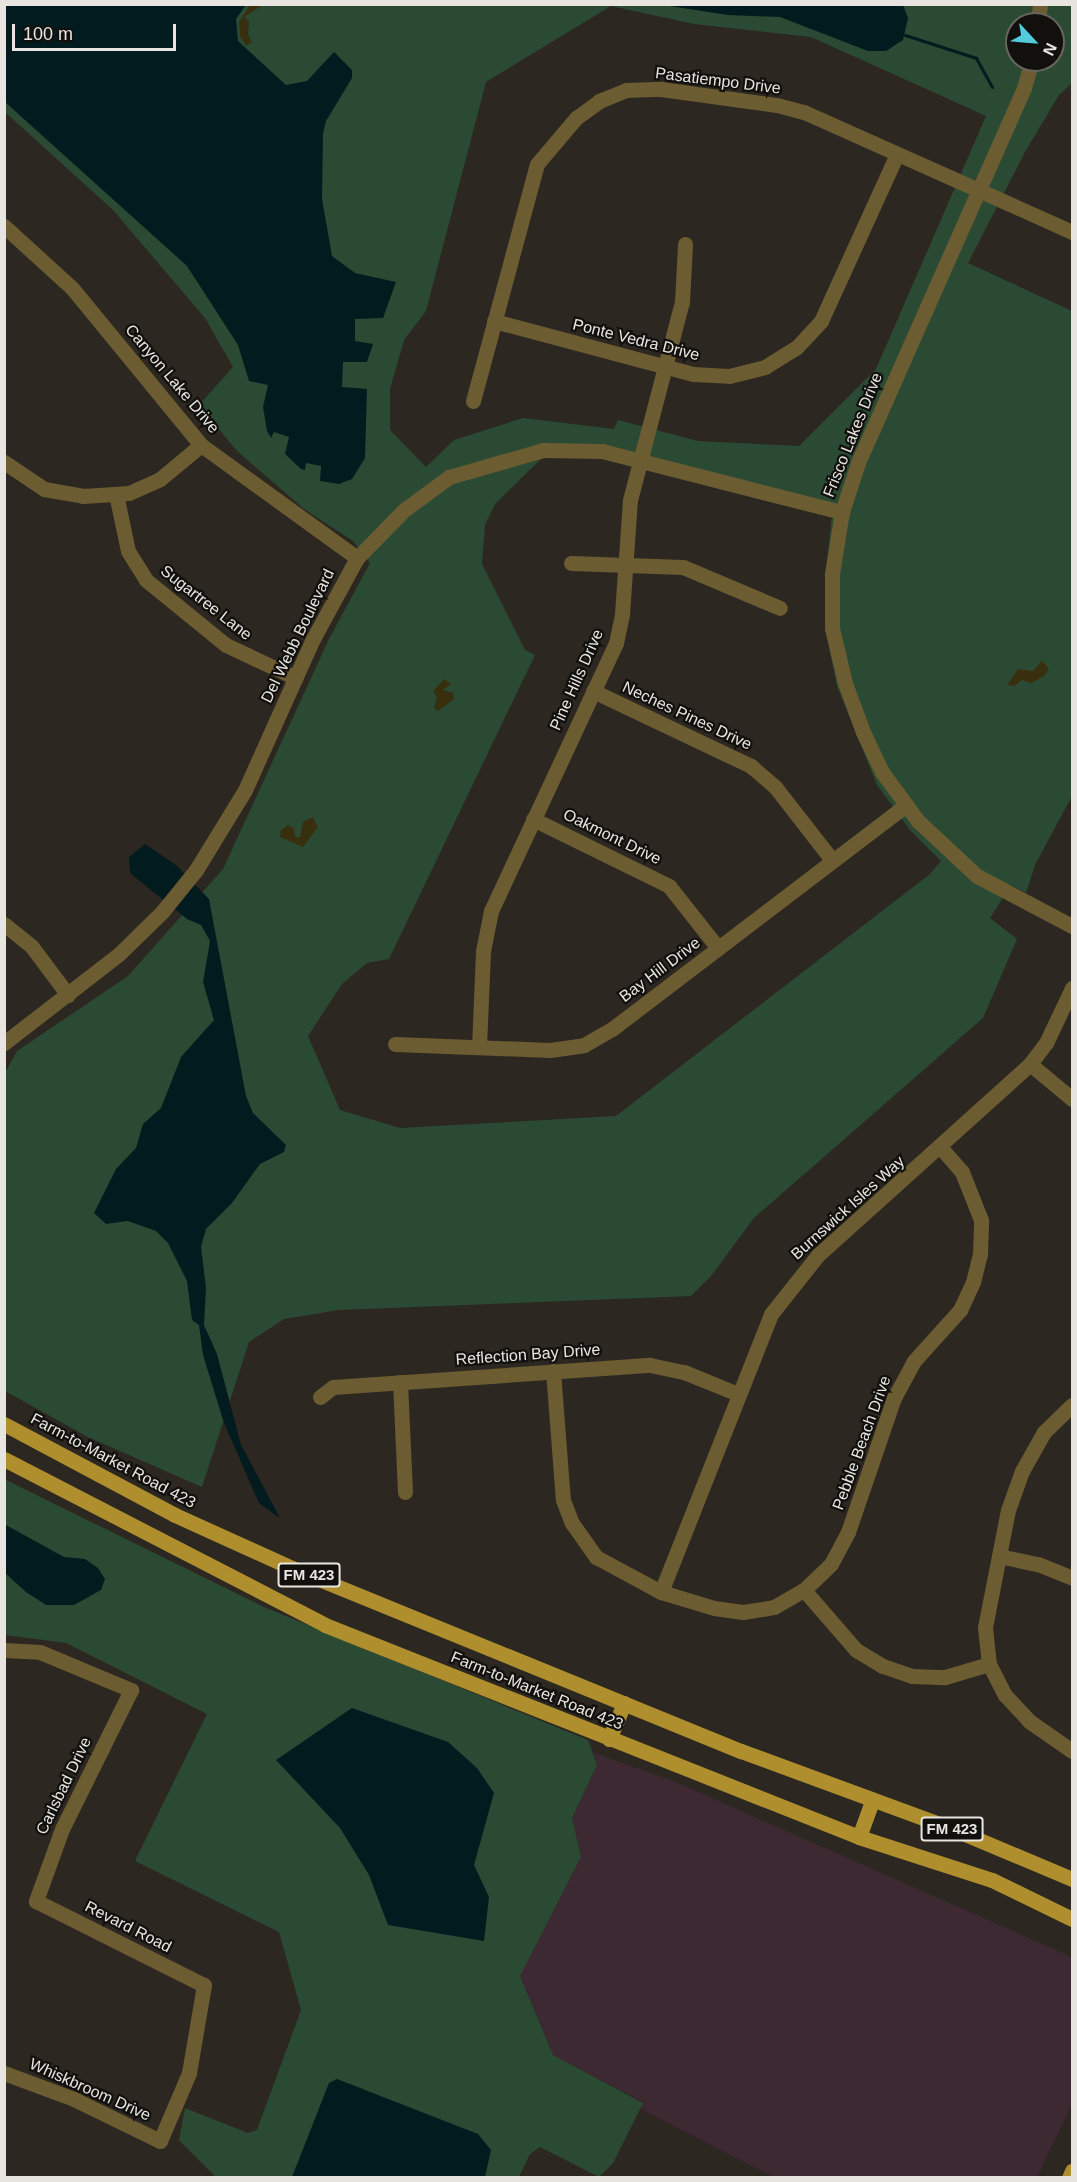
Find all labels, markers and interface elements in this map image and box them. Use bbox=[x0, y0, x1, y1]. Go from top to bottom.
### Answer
scale bar bbox=[15, 12, 178, 50]
north arrow bbox=[1005, 12, 1065, 72]
text: 100 m bbox=[23, 24, 73, 44]
text: N bbox=[1040, 40, 1060, 58]
street label: Pasatiempo Drive bbox=[654, 64, 782, 98]
street label: Ponte Vedra Drive bbox=[571, 315, 701, 365]
street label: Canyon Lake Drive bbox=[121, 321, 223, 437]
street label: Frisco Lakes Drive bbox=[819, 370, 887, 500]
street label: Sugartree Lane bbox=[157, 561, 255, 645]
street label: Del Webb Boulevard bbox=[257, 566, 339, 706]
street label: Pine Hills Drive bbox=[546, 627, 608, 733]
street label: Neches Pines Drive bbox=[619, 678, 755, 754]
street label: Oakmont Drive bbox=[560, 805, 664, 869]
street label: Bay Hill Drive bbox=[616, 933, 704, 1007]
street label: Burnswick Isles Way bbox=[787, 1152, 909, 1264]
street label: Reflection Bay Drive bbox=[455, 1340, 601, 1370]
street label: Pebble Beach Drive bbox=[829, 1373, 895, 1513]
street label: Farm-to-Market Road 423 bbox=[27, 1409, 199, 1513]
road number: FM 423 bbox=[278, 1563, 340, 1587]
street label: Farm-to-Market Road 423 bbox=[448, 1648, 626, 1734]
street label: Carlsbad Drive bbox=[32, 1734, 96, 1838]
road number: FM 423 bbox=[920, 1817, 984, 1841]
street label: Revard Road bbox=[82, 1897, 174, 1957]
street label: Whiskbroom Drive bbox=[26, 2055, 154, 2125]

